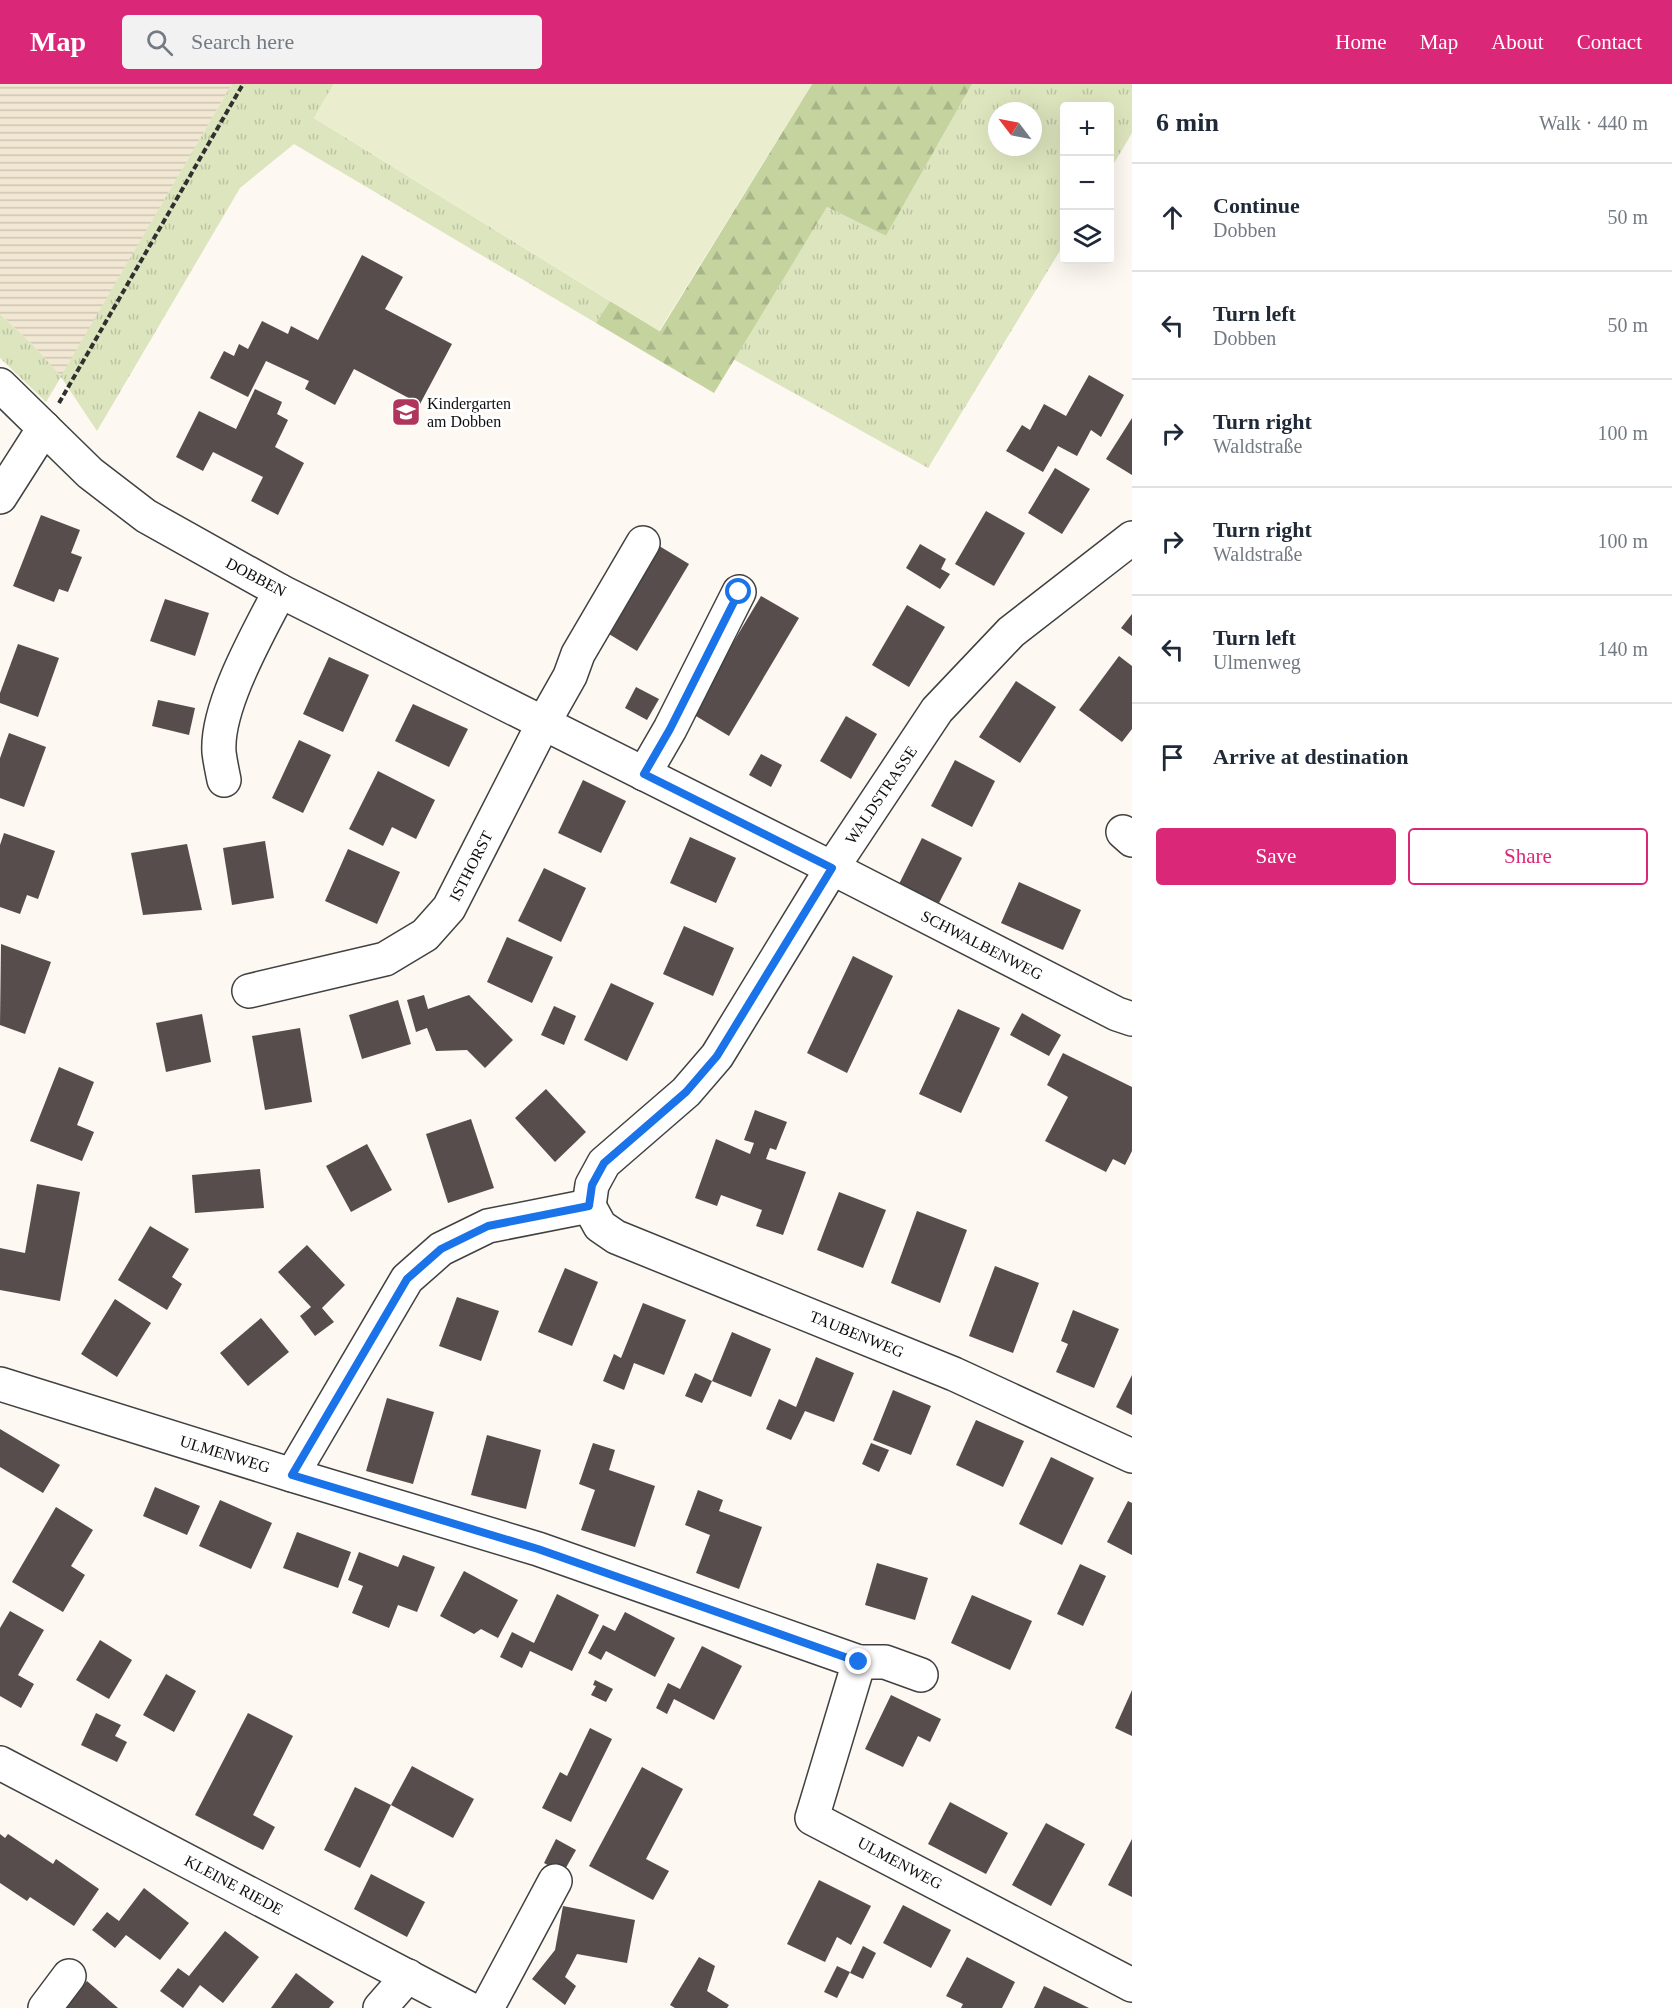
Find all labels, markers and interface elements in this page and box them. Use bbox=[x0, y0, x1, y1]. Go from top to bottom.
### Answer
search box bbox=[122, 15, 542, 69]
text: Map bbox=[30, 26, 86, 57]
icon: search bbox=[143, 26, 176, 59]
text: Search here bbox=[191, 29, 294, 54]
text: Home bbox=[1335, 30, 1387, 54]
text: Map bbox=[1420, 30, 1458, 54]
text: About bbox=[1491, 30, 1544, 54]
text: Contact bbox=[1577, 30, 1642, 54]
north arrow bbox=[988, 102, 1042, 156]
map controls bbox=[1060, 102, 1114, 264]
button: + bbox=[1060, 102, 1114, 156]
text: 6 min bbox=[1156, 108, 1219, 137]
text: Walk · 440 m bbox=[1539, 112, 1648, 134]
button: − bbox=[1060, 156, 1114, 210]
text: Continue bbox=[1213, 193, 1300, 218]
icon: ahead bbox=[1156, 201, 1189, 234]
text: 50 m bbox=[1607, 206, 1648, 228]
button: layers bbox=[1060, 210, 1114, 264]
text: Dobben bbox=[1213, 219, 1276, 241]
text: Turn left bbox=[1213, 301, 1296, 326]
icon: left bbox=[1156, 309, 1189, 342]
text: 50 m bbox=[1607, 314, 1648, 336]
text: Dobben bbox=[1213, 327, 1276, 349]
place label: Kindergarten am Dobben bbox=[427, 395, 511, 430]
school or university icon: Kindergarten am Dobben bbox=[390, 396, 422, 428]
text: Turn right bbox=[1213, 409, 1312, 434]
icon: right bbox=[1156, 417, 1189, 450]
text: 100 m bbox=[1597, 422, 1648, 444]
text: Waldstraße bbox=[1213, 435, 1302, 457]
text: Turn right bbox=[1213, 517, 1312, 542]
icon: right bbox=[1156, 525, 1189, 558]
text: 100 m bbox=[1597, 530, 1648, 552]
text: Waldstraße bbox=[1213, 543, 1302, 565]
street label: DOBBEN bbox=[223, 554, 289, 600]
route start bbox=[725, 578, 751, 604]
text: Turn left bbox=[1213, 625, 1296, 650]
icon: left bbox=[1156, 633, 1189, 666]
text: 140 m bbox=[1597, 638, 1648, 660]
text: Ulmenweg bbox=[1213, 651, 1301, 673]
icon: arrive bbox=[1156, 741, 1189, 774]
street label: WALDSTRASSE bbox=[842, 743, 920, 847]
text: Arrive at destination bbox=[1213, 744, 1409, 769]
street label: ISTHORST bbox=[446, 828, 496, 904]
button: Save bbox=[1156, 828, 1396, 885]
button: Share bbox=[1408, 828, 1648, 885]
street label: SCHWALBENWEG bbox=[918, 907, 1046, 983]
street label: TAUBENWEG bbox=[807, 1307, 907, 1361]
street label: ULMENWEG bbox=[178, 1432, 273, 1476]
route end bbox=[845, 1648, 871, 1674]
street label: ULMENWEG bbox=[855, 1834, 946, 1893]
street label: KLEINE RIEDE bbox=[182, 1852, 286, 1918]

